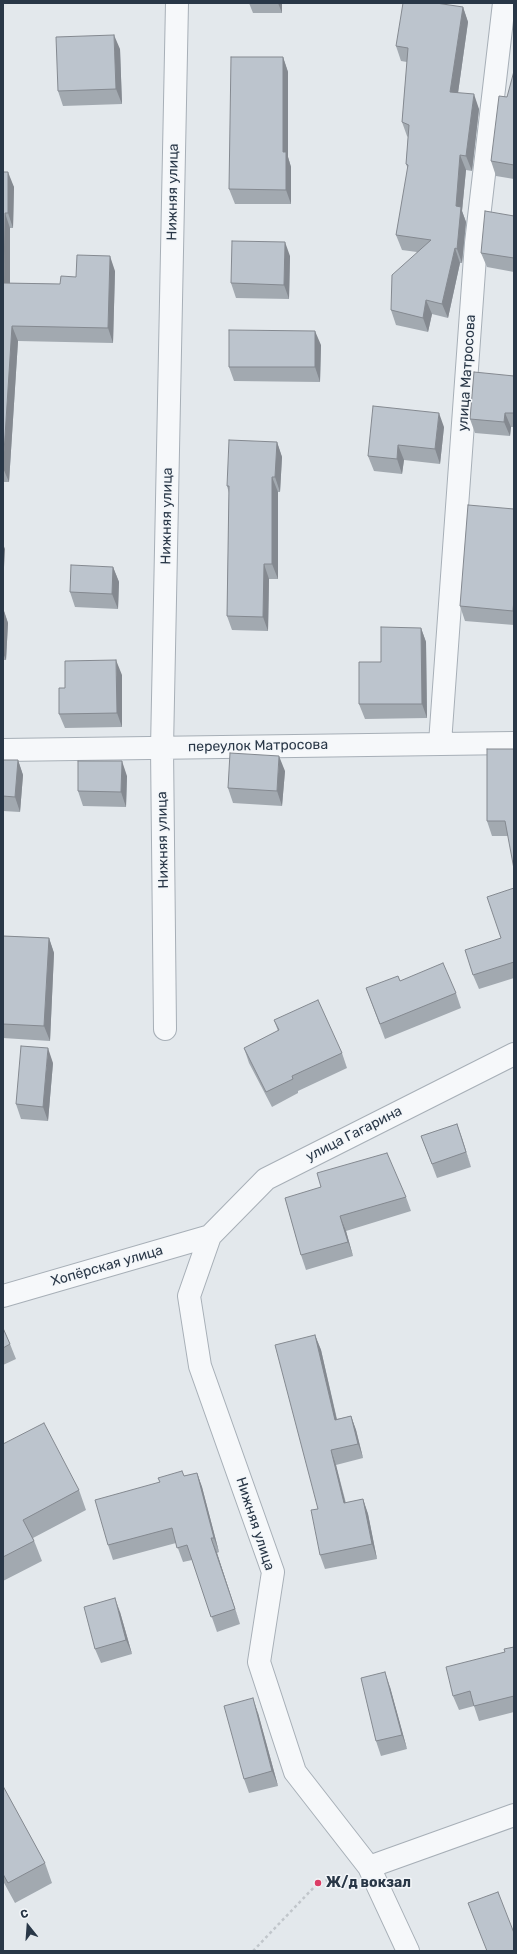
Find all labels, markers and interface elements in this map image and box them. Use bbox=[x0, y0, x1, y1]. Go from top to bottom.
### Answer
street label: Нижняя улица bbox=[164, 143, 182, 241]
street label: улица Матросова bbox=[455, 314, 479, 432]
street label: Нижняя улица bbox=[158, 467, 176, 565]
street label: переулок Матросова bbox=[188, 736, 328, 756]
street label: Нижняя улица bbox=[154, 791, 172, 889]
street label: улица Гагарина bbox=[303, 1103, 405, 1165]
street label: Хопёрская улица bbox=[49, 1242, 165, 1290]
street label: Нижняя улица bbox=[232, 1475, 278, 1573]
place label: Ж/д вокзал bbox=[326, 1875, 411, 1891]
marker: Ж/д вокзал bbox=[313, 1878, 323, 1888]
north arrow bbox=[8, 1906, 48, 1946]
text: С bbox=[19, 1907, 30, 1921]

